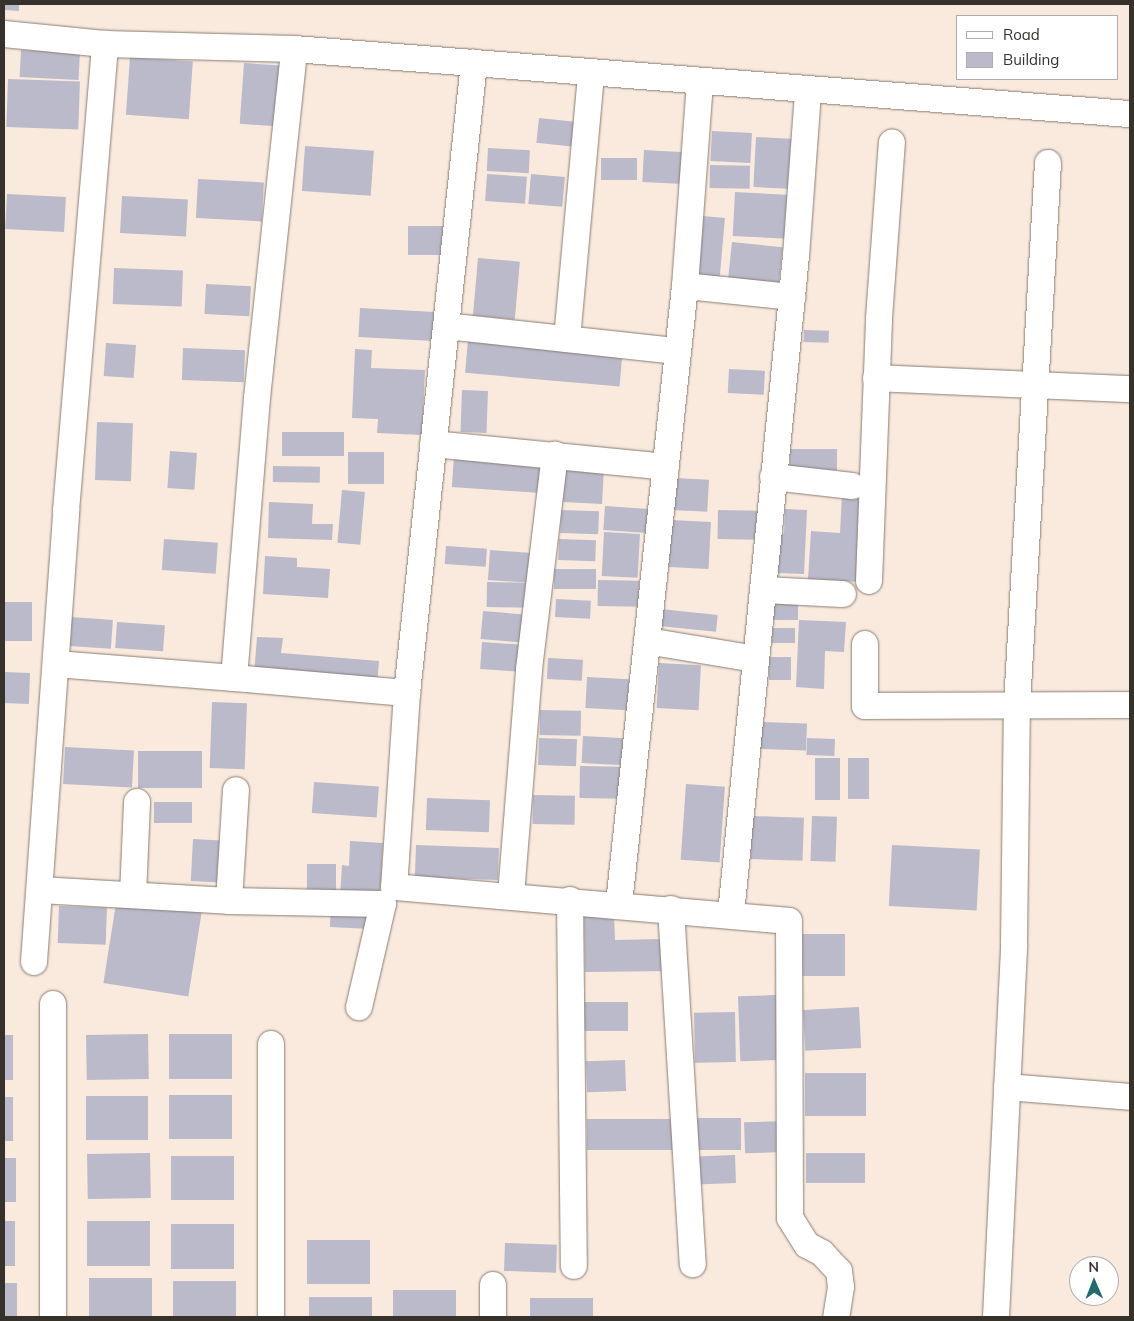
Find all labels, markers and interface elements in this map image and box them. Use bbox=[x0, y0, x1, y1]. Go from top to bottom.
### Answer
legend bbox=[956, 15, 1119, 80]
text: Road bbox=[1003, 25, 1040, 44]
text: Building bbox=[1003, 50, 1059, 69]
north arrow bbox=[1069, 1256, 1119, 1306]
text: N bbox=[1088, 1258, 1099, 1276]

